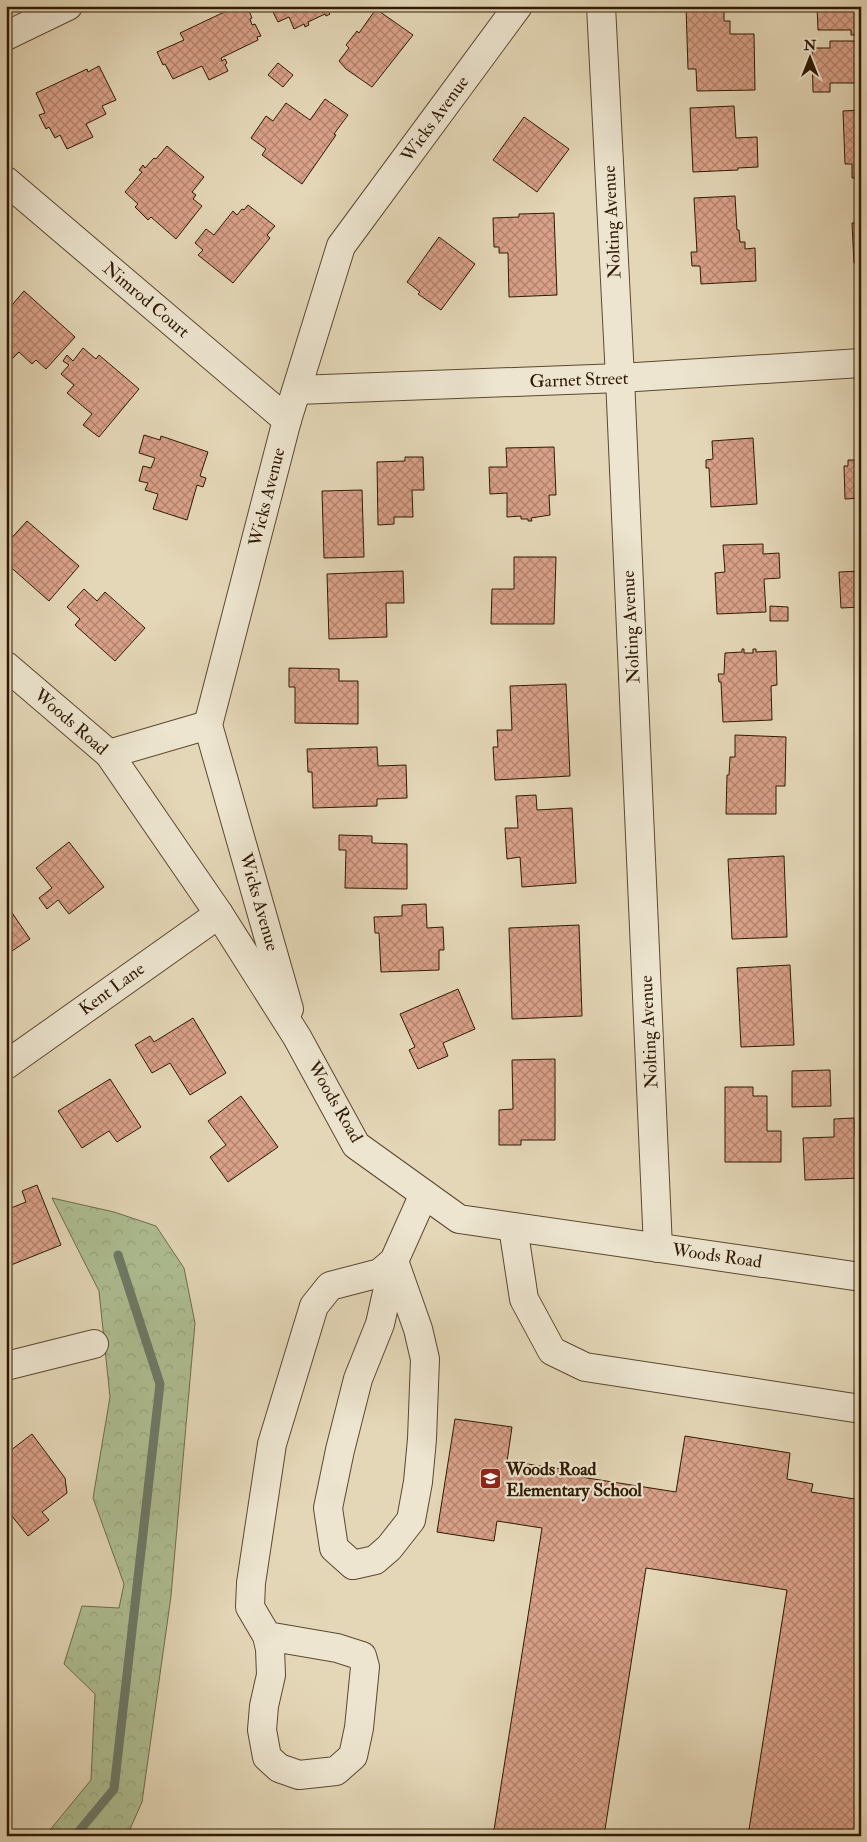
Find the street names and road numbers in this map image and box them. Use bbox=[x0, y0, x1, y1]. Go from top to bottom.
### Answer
street label: Wicks Avenue bbox=[395, 71, 474, 167]
street label: Nolting Avenue bbox=[598, 164, 626, 279]
street label: Nimrod Court bbox=[98, 257, 194, 343]
street label: Garnet Street bbox=[529, 367, 629, 393]
street label: Wicks Avenue bbox=[243, 445, 290, 550]
street label: Nolting Avenue bbox=[617, 569, 645, 684]
street label: Woods Road bbox=[29, 683, 113, 760]
street label: Wicks Avenue bbox=[234, 849, 284, 954]
street label: Kent Lane bbox=[75, 957, 150, 1021]
street label: Nolting Avenue bbox=[635, 974, 663, 1089]
street label: Woods Road bbox=[302, 1056, 368, 1147]
street label: Woods Road bbox=[670, 1238, 764, 1274]

